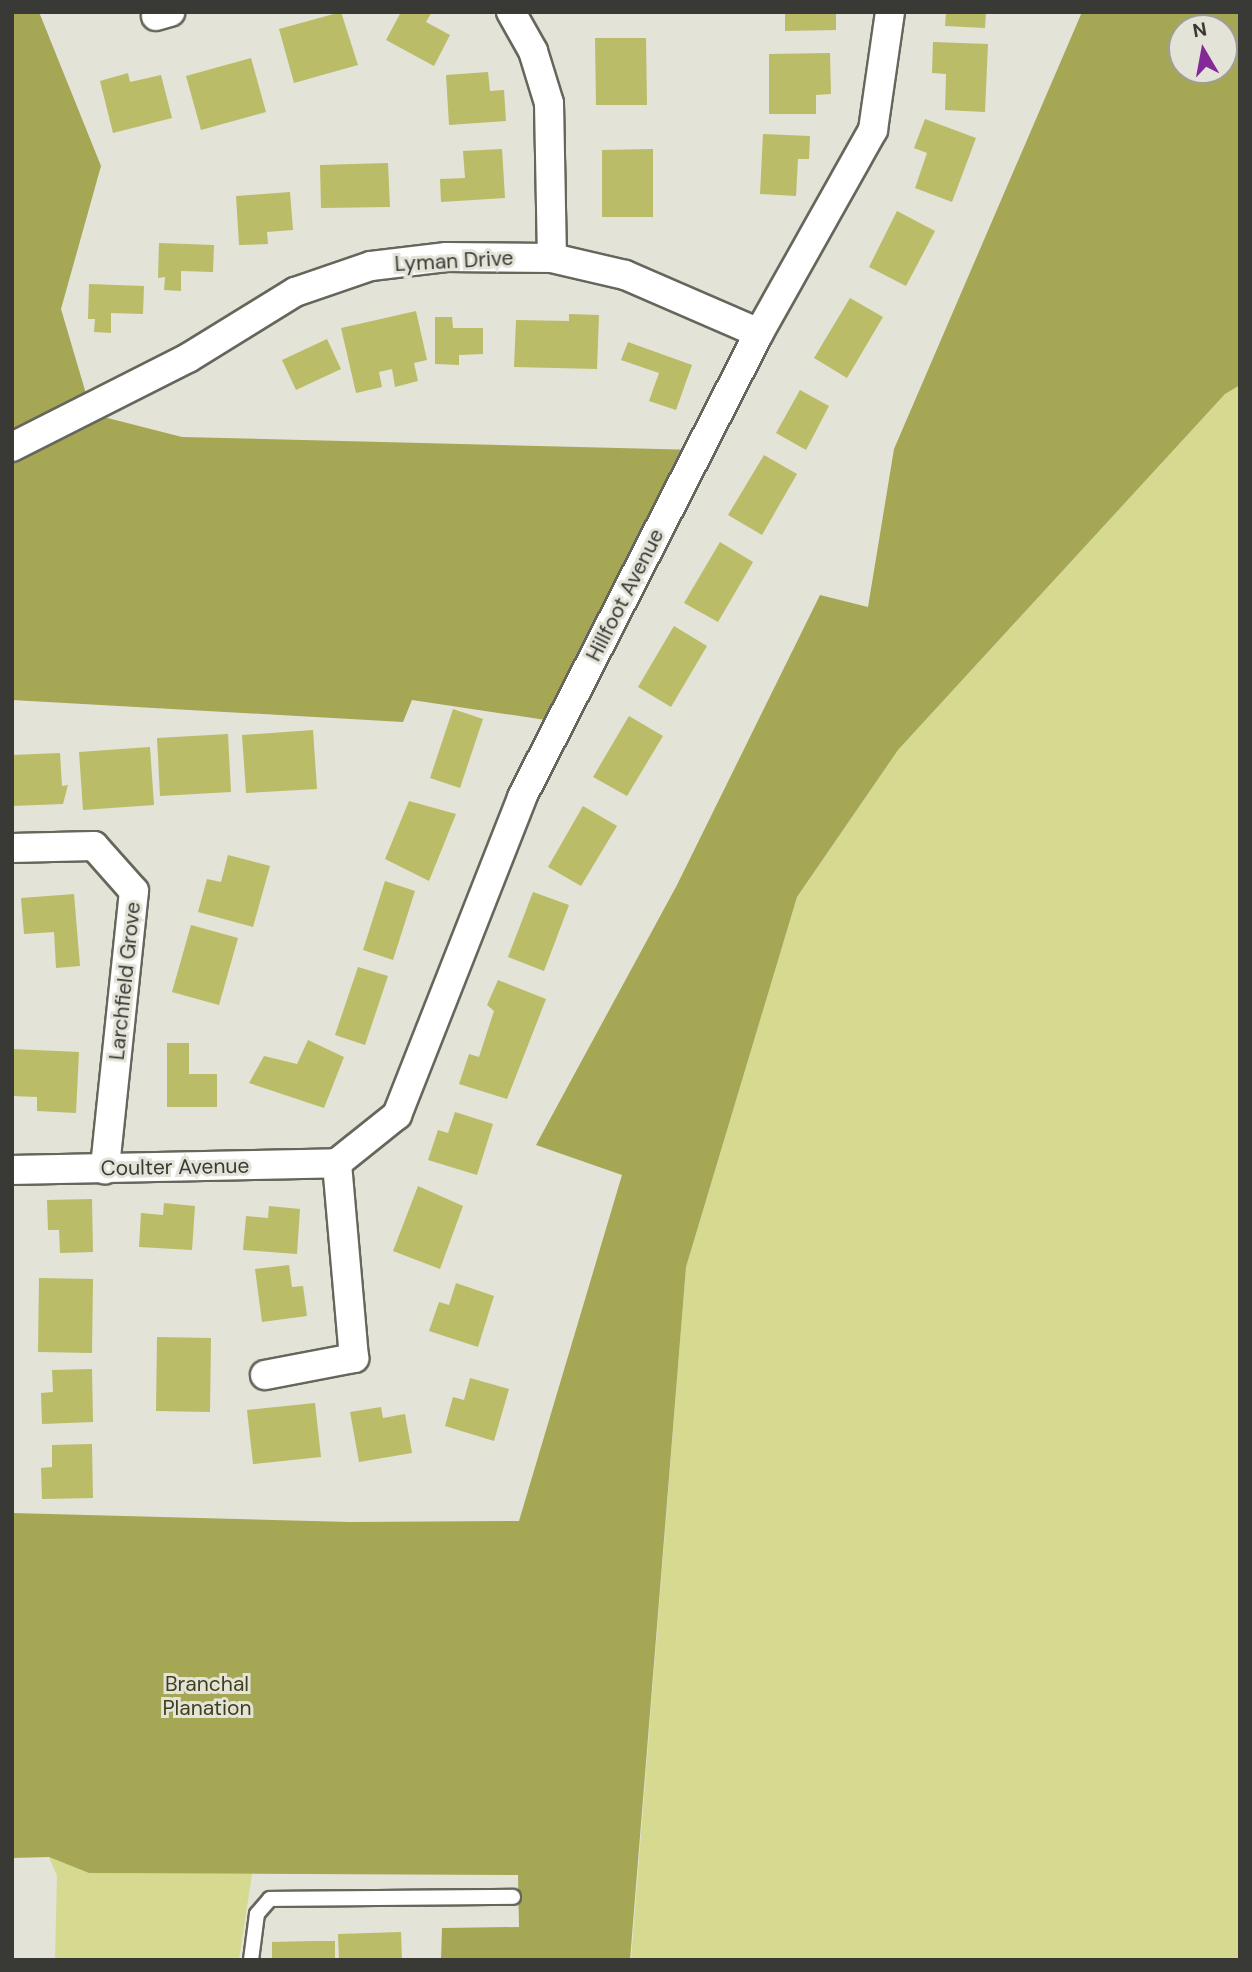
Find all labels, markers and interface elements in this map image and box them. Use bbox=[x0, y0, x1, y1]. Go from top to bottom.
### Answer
north arrow bbox=[1168, 14, 1238, 84]
text: N bbox=[1191, 16, 1209, 43]
street label: Lyman Drive bbox=[394, 245, 514, 277]
street label: Hillfoot Avenue bbox=[581, 525, 669, 665]
street label: Larchfield Grove bbox=[104, 901, 146, 1061]
street label: Coulter Avenue bbox=[100, 1153, 250, 1181]
park label: Branchal Planation bbox=[162, 1671, 252, 1721]

